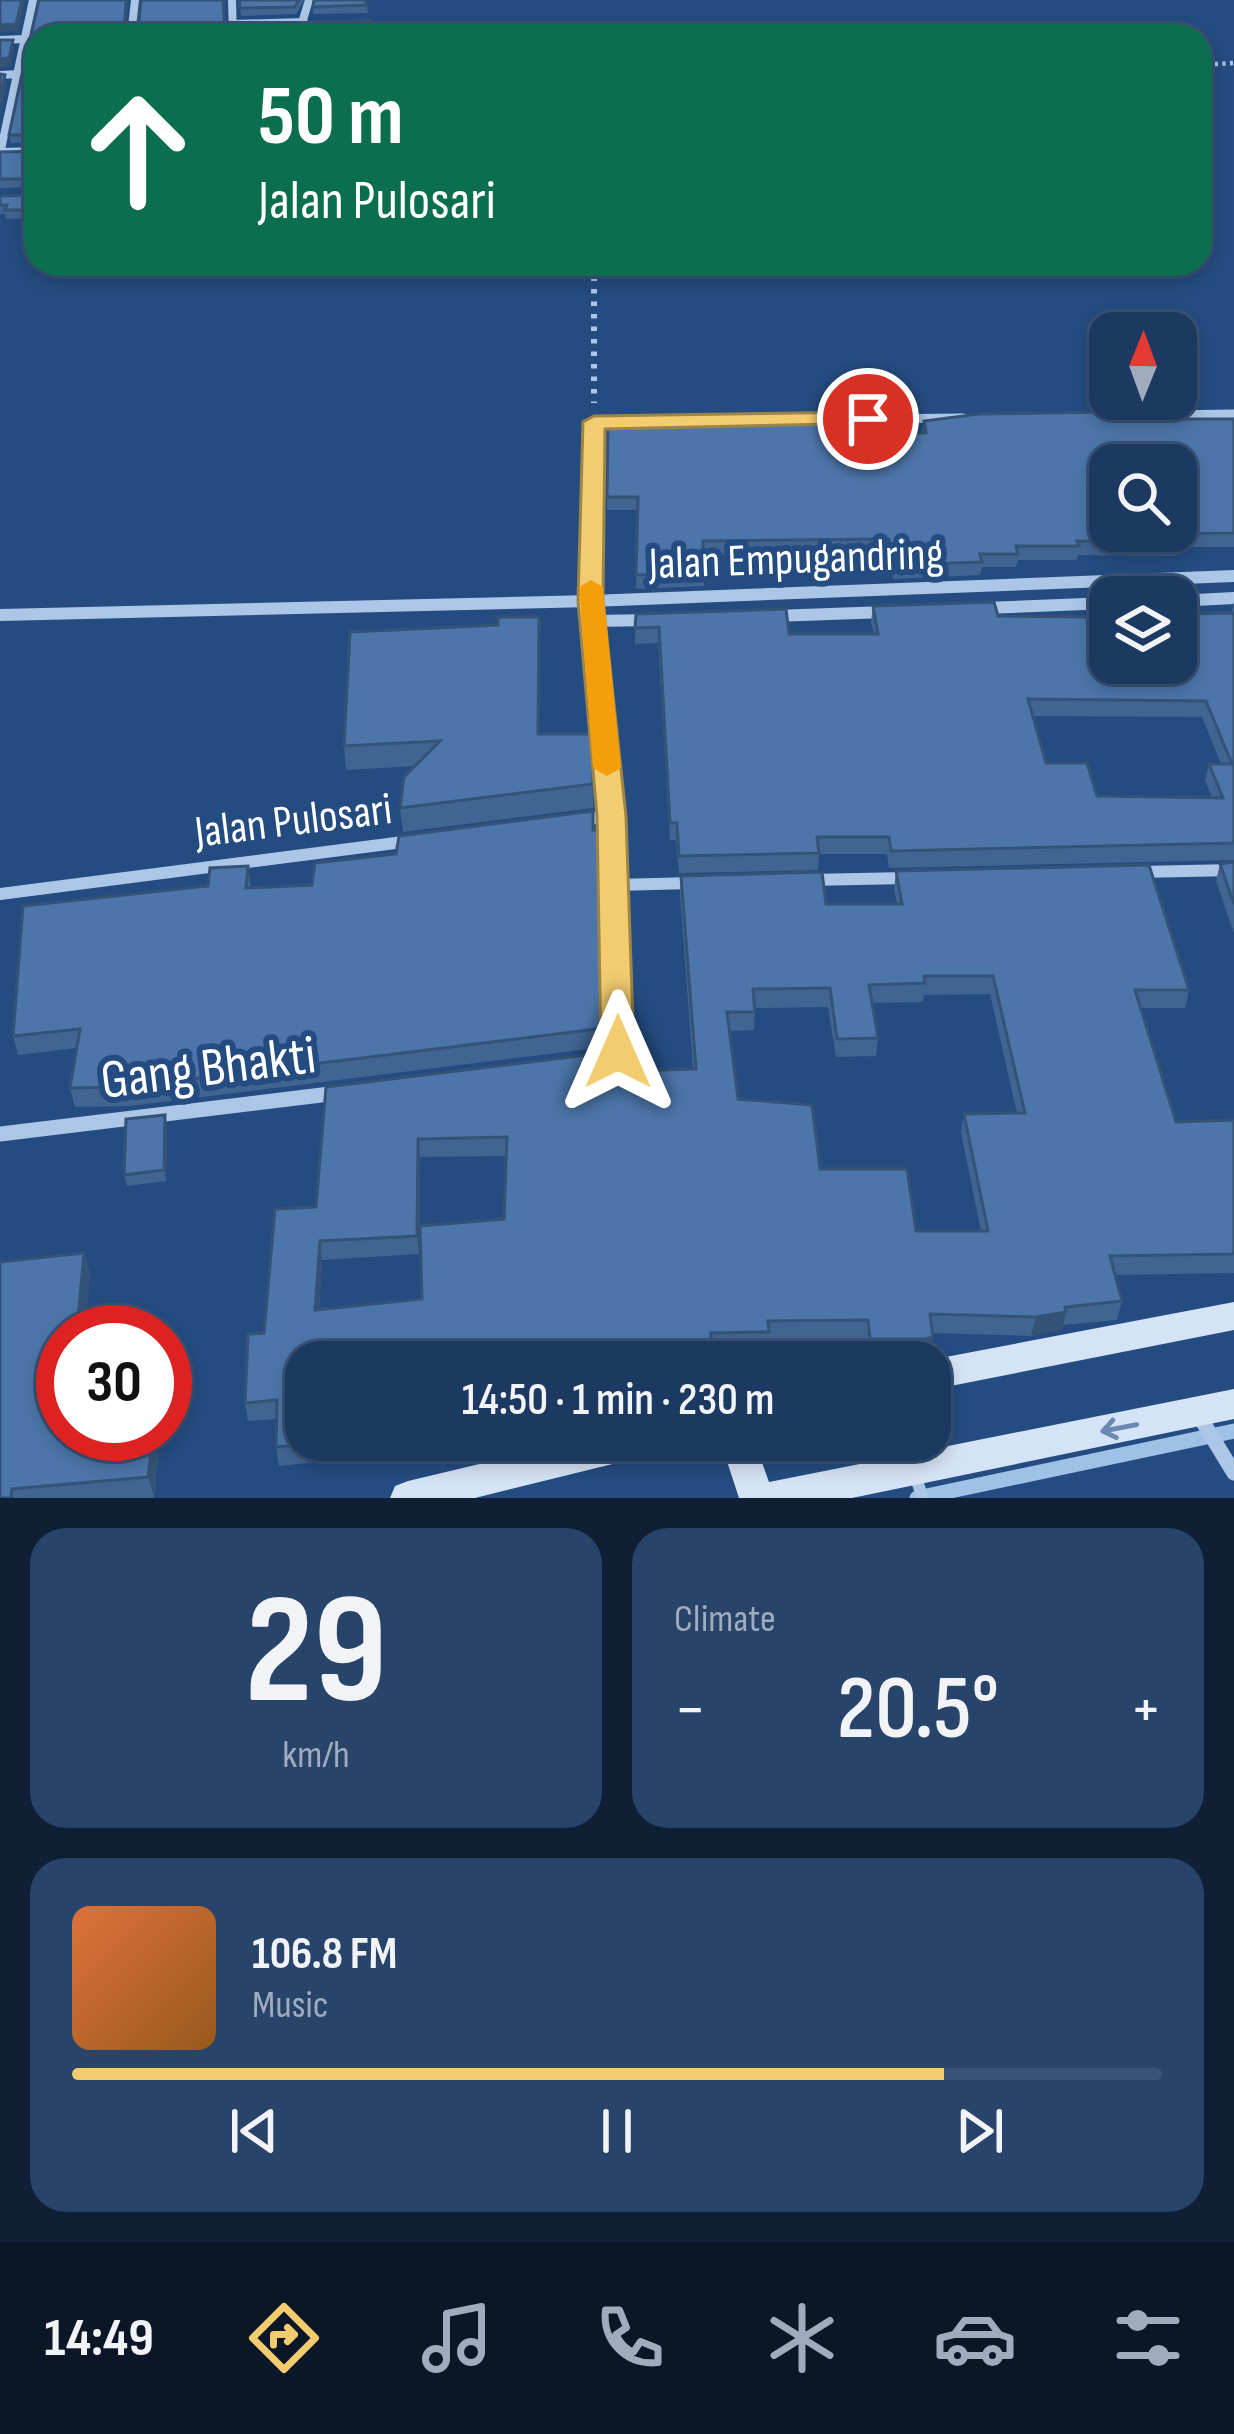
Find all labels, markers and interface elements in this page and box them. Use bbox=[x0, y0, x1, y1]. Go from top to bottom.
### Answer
text: 50 m bbox=[258, 67, 404, 168]
icon: ahead bbox=[60, 72, 216, 228]
text: Jalan Pulosari bbox=[258, 169, 496, 234]
north arrow bbox=[1089, 312, 1197, 420]
map controls bbox=[1089, 312, 1197, 684]
pin bbox=[817, 368, 919, 470]
icon: arrive bbox=[835, 386, 901, 452]
button: search bbox=[1089, 444, 1197, 552]
street label: Jalan Empugandring bbox=[647, 527, 944, 592]
button: layers bbox=[1089, 576, 1197, 684]
street label: Jalan Pulosari bbox=[191, 782, 395, 861]
position arrow bbox=[555, 989, 681, 1115]
street label: Gang Bhakti bbox=[97, 1023, 319, 1114]
speed limit sign: 30 bbox=[36, 1305, 192, 1461]
text: 14:50 · 1 min · 230 m bbox=[462, 1373, 774, 1428]
one-way arrow bbox=[1101, 1418, 1140, 1440]
text: 29 bbox=[245, 1560, 387, 1747]
text: Climate bbox=[674, 1596, 776, 1643]
text: 20.5° bbox=[837, 1656, 999, 1764]
text: − bbox=[674, 1671, 706, 1750]
text: + bbox=[1130, 1671, 1162, 1750]
text: km/h bbox=[282, 1732, 350, 1779]
text: 106.8 FM bbox=[252, 1927, 397, 1982]
text: Music bbox=[252, 1982, 328, 2029]
icon: previous bbox=[221, 2098, 287, 2164]
icon: pause bbox=[584, 2098, 650, 2164]
icon: next bbox=[947, 2098, 1013, 2164]
icon: directions bbox=[242, 2296, 326, 2380]
icon: music bbox=[415, 2296, 499, 2380]
icon: phone bbox=[588, 2296, 672, 2380]
icon: climate bbox=[760, 2296, 844, 2380]
icon: car bbox=[933, 2296, 1017, 2380]
icon: filters bbox=[1106, 2296, 1190, 2380]
text: 14:49 bbox=[44, 2306, 154, 2371]

